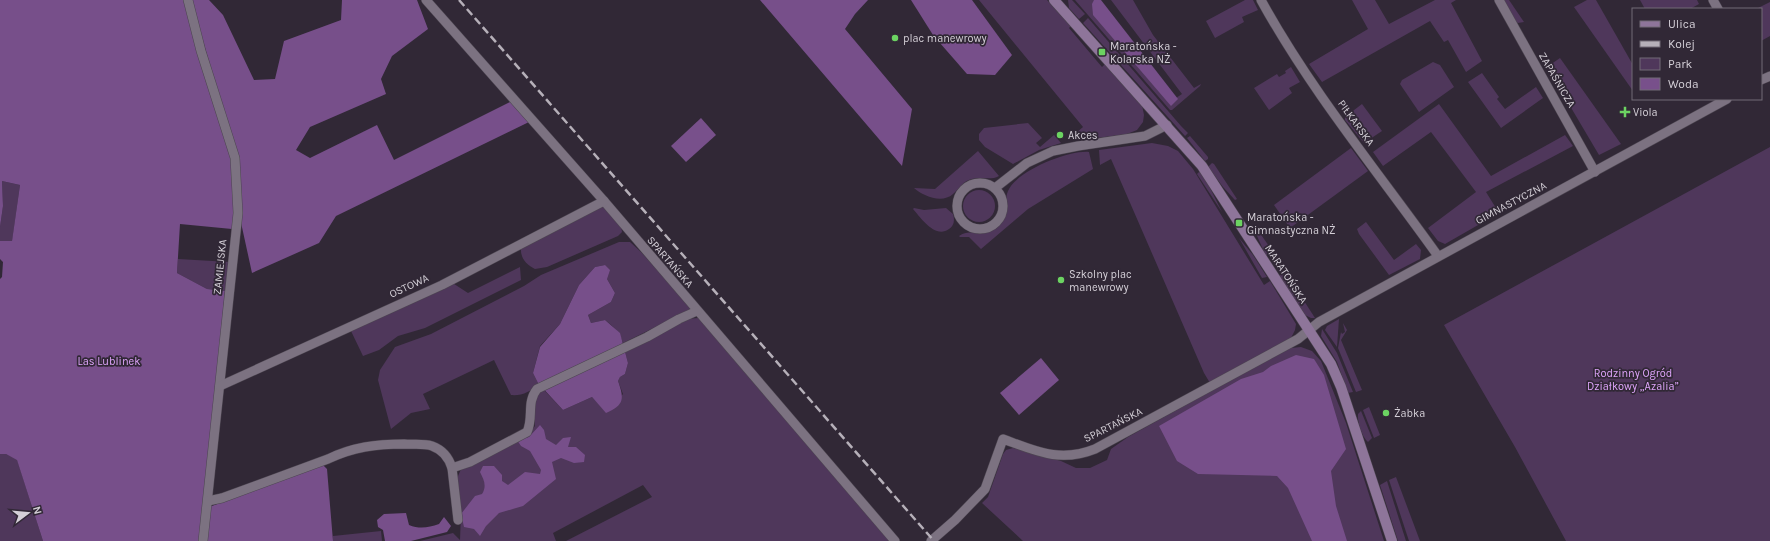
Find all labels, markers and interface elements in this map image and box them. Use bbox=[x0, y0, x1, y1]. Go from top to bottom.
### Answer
legend bbox=[1632, 8, 1762, 100]
text: Ulica bbox=[1668, 17, 1696, 31]
place label: plac manewrowy bbox=[903, 32, 987, 45]
marker: plac manewrowy bbox=[890, 33, 900, 43]
text: Kolej bbox=[1668, 37, 1695, 51]
place label: Maratońska - Kolarska NŻ bbox=[1110, 40, 1177, 66]
marker: Maratońska - Kolarska NŻ bbox=[1097, 47, 1107, 57]
street label: ZAPAŚNICZA bbox=[1536, 49, 1580, 111]
text: Park bbox=[1668, 57, 1693, 71]
text: Woda bbox=[1668, 77, 1699, 91]
street label: PIŁKARSKA bbox=[1335, 97, 1377, 149]
place label: Viola bbox=[1633, 106, 1658, 119]
marker: Viola bbox=[1620, 107, 1630, 117]
place label: Akces bbox=[1068, 129, 1098, 142]
marker: Akces bbox=[1055, 130, 1065, 140]
street label: GIMNASTYCZNA bbox=[1473, 179, 1549, 227]
place label: Maratońska - Gimnastyczna NŻ bbox=[1247, 211, 1336, 237]
marker: Maratońska - Gimnastyczna NŻ bbox=[1234, 218, 1244, 228]
street label: SPARTAŃSKA bbox=[644, 232, 698, 291]
street label: ZAMIEJSKA bbox=[211, 238, 229, 295]
street label: MARATOŃSKA bbox=[1262, 241, 1312, 307]
place label: Szkolny plac manewrowy bbox=[1069, 268, 1132, 294]
street label: OSTOWA bbox=[387, 271, 431, 301]
marker: Szkolny plac manewrowy bbox=[1056, 275, 1066, 285]
park label: Las Lublinek bbox=[78, 355, 140, 368]
park label: Rodzinny Ogród Działkowy „Azalia” bbox=[1587, 367, 1679, 393]
street label: SPARTAŃSKA bbox=[1081, 403, 1145, 445]
place label: Żabka bbox=[1394, 406, 1425, 420]
marker: Żabka bbox=[1381, 408, 1391, 418]
north arrow bbox=[8, 493, 48, 533]
text: N bbox=[30, 505, 44, 516]

